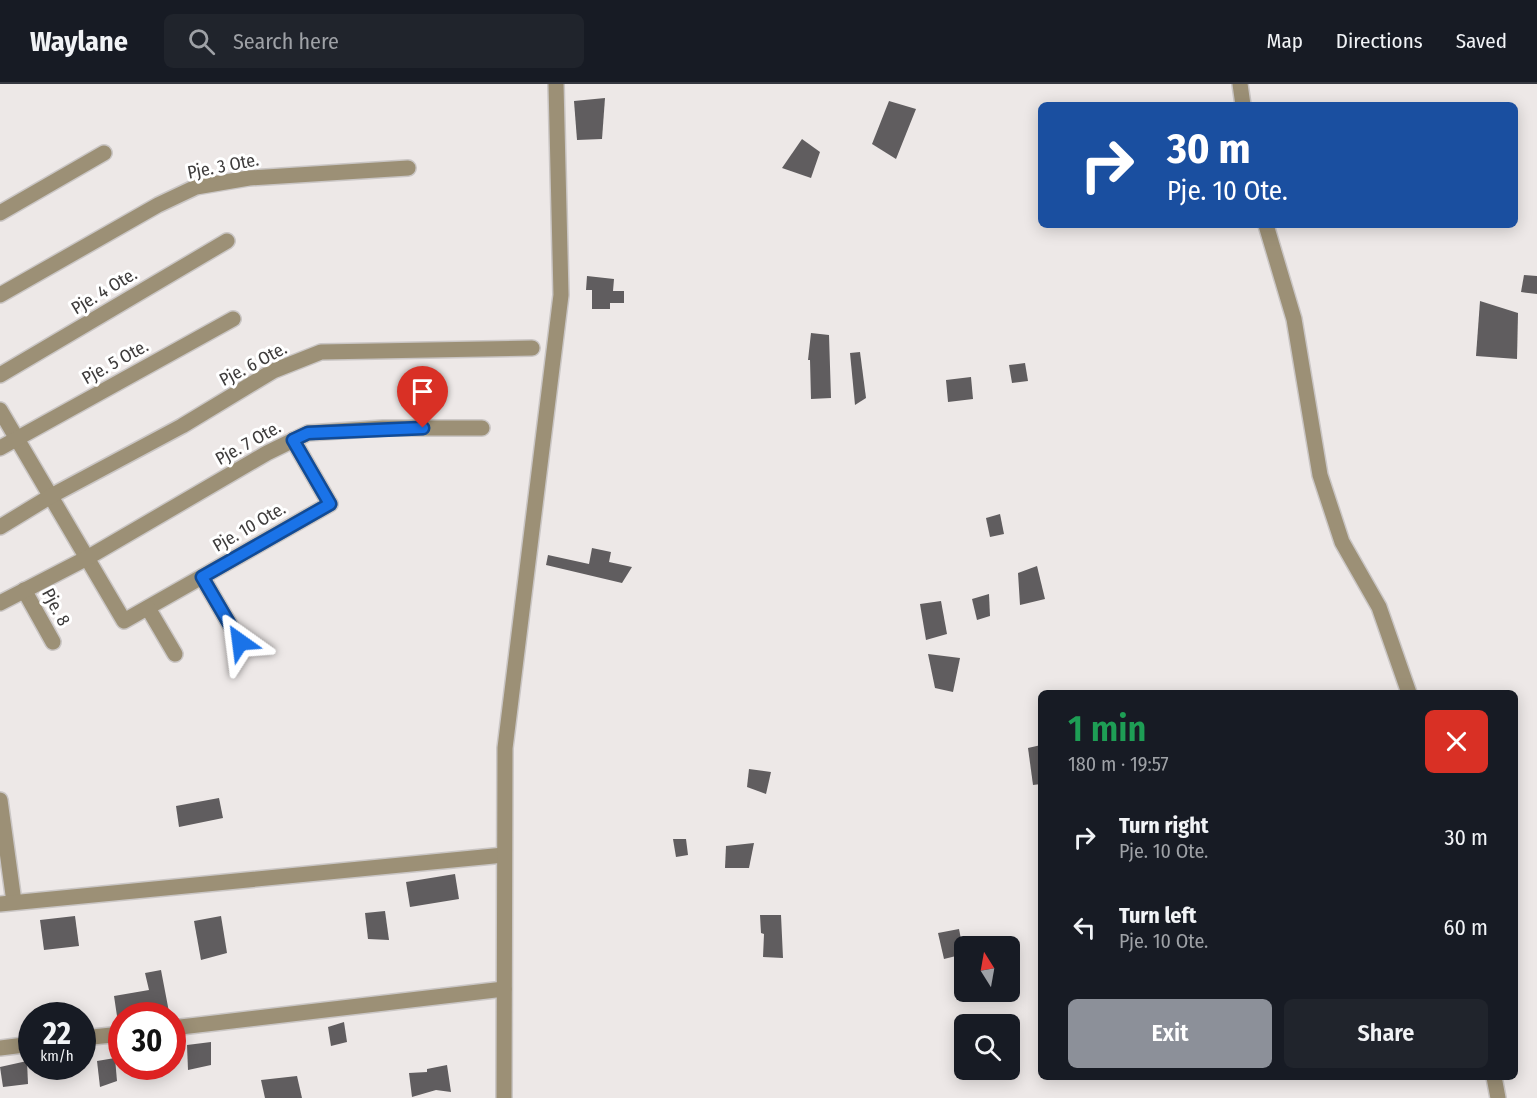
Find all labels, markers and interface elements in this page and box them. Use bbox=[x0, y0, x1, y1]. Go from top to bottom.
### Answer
search box bbox=[164, 14, 584, 68]
text: Waylane bbox=[30, 25, 128, 58]
icon: search bbox=[185, 25, 218, 58]
text: Search here bbox=[233, 28, 339, 55]
text: Map bbox=[1266, 28, 1303, 54]
text: Directions bbox=[1336, 28, 1423, 54]
text: Saved bbox=[1456, 28, 1507, 54]
text: 30 m bbox=[1167, 124, 1251, 174]
icon: right bbox=[1068, 126, 1146, 204]
street label: Pje. 3 Ote. bbox=[185, 148, 261, 184]
text: Pje. 10 Ote. bbox=[1167, 175, 1288, 207]
street label: Pje. 4 Ote. bbox=[67, 263, 141, 319]
street label: Pje. 5 Ote. bbox=[78, 335, 152, 389]
street label: Pje. 6 Ote. bbox=[216, 337, 291, 391]
pin bbox=[397, 366, 448, 428]
icon: arrive bbox=[406, 375, 439, 408]
street label: Pje. 7 Ote. bbox=[211, 416, 285, 470]
street label: Pje. 10 Ote. bbox=[209, 497, 289, 557]
street label: Pje. 8 bbox=[37, 584, 75, 630]
position arrow bbox=[208, 610, 272, 674]
text: 1 min bbox=[1068, 707, 1146, 751]
button: close bbox=[1425, 710, 1488, 773]
text: 180 m · 19:57 bbox=[1068, 752, 1169, 776]
text: Turn right bbox=[1119, 812, 1208, 839]
icon: right bbox=[1068, 821, 1101, 854]
text: 30 m bbox=[1445, 824, 1488, 851]
text: Pje. 10 Ote. bbox=[1119, 839, 1208, 863]
text: Turn left bbox=[1119, 902, 1197, 929]
icon: left bbox=[1068, 911, 1101, 944]
text: 60 m bbox=[1444, 914, 1488, 941]
text: Pje. 10 Ote. bbox=[1119, 929, 1208, 953]
north arrow bbox=[954, 936, 1020, 1002]
map controls bbox=[954, 936, 1020, 1080]
button: Exit bbox=[1068, 999, 1272, 1068]
button: Share bbox=[1284, 999, 1488, 1068]
speed limit sign: 30 bbox=[108, 1002, 186, 1080]
button: search bbox=[954, 1014, 1020, 1080]
text: 22 bbox=[43, 1016, 71, 1052]
text: km/h bbox=[40, 1047, 74, 1065]

